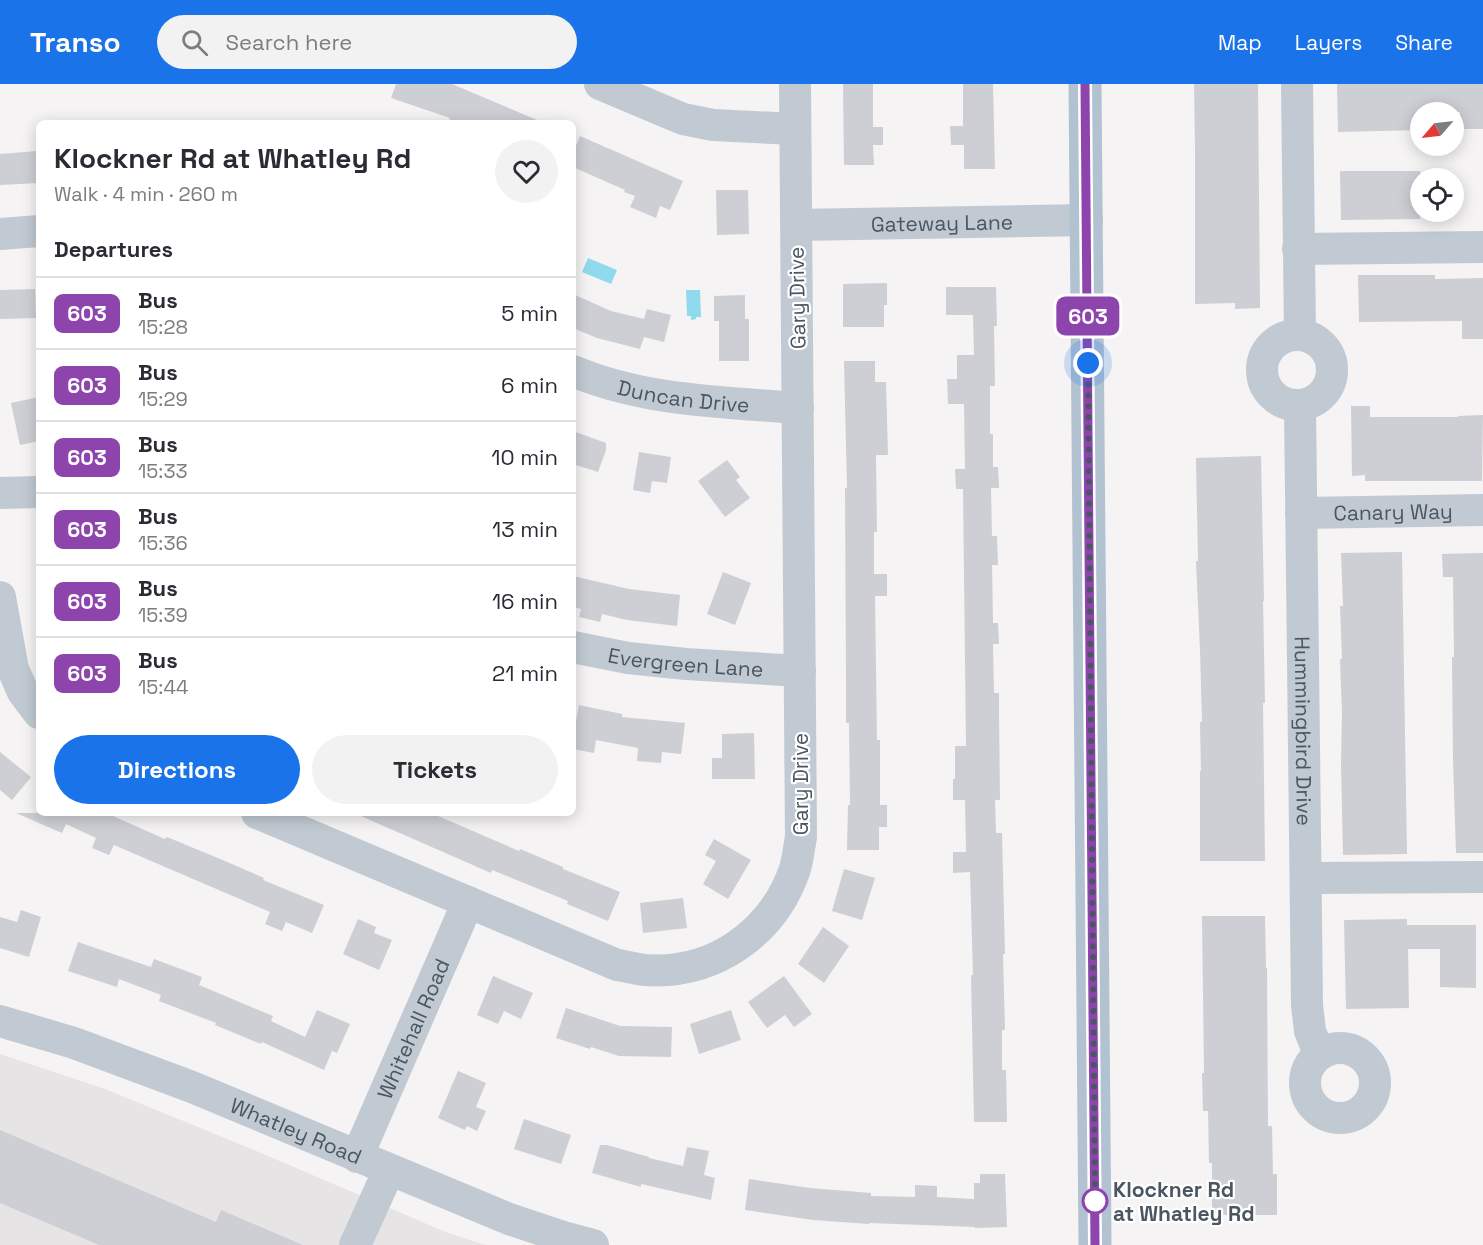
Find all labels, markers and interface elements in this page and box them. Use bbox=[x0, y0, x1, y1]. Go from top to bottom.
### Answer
search box bbox=[157, 15, 577, 69]
text: Transo bbox=[30, 24, 121, 60]
icon: search bbox=[178, 26, 211, 59]
text: Search here bbox=[226, 28, 352, 56]
text: Map bbox=[1218, 29, 1262, 56]
text: Layers bbox=[1295, 29, 1362, 56]
text: Share bbox=[1395, 29, 1453, 56]
north arrow bbox=[1410, 102, 1464, 156]
map controls bbox=[1410, 102, 1464, 222]
text: Klockner Rd at Whatley Rd bbox=[54, 140, 411, 176]
button: heart bbox=[495, 140, 558, 203]
button: locate bbox=[1410, 168, 1464, 222]
text: Walk · 4 min · 260 m bbox=[54, 181, 238, 207]
street label: Gateway Lane bbox=[871, 208, 1013, 237]
text: Departures bbox=[54, 235, 173, 263]
street label: Gary Drive bbox=[783, 247, 811, 349]
text: Bus bbox=[138, 286, 178, 314]
line badge: 603 bbox=[1054, 296, 1122, 336]
text: 5 min bbox=[501, 299, 558, 327]
text: 603 bbox=[67, 300, 107, 327]
text: 603 bbox=[1068, 303, 1108, 330]
text: 15:28 bbox=[138, 314, 188, 340]
your location bbox=[1073, 348, 1103, 378]
text: Bus bbox=[138, 358, 178, 386]
text: 6 min bbox=[501, 371, 558, 399]
text: 603 bbox=[67, 372, 107, 399]
street label: Duncan Drive bbox=[615, 373, 750, 418]
text: 15:29 bbox=[138, 386, 188, 412]
text: Bus bbox=[138, 430, 178, 458]
text: 10 min bbox=[491, 443, 558, 471]
text: 603 bbox=[67, 444, 107, 471]
text: 15:33 bbox=[138, 458, 188, 484]
street label: Canary Way bbox=[1333, 497, 1453, 526]
text: Bus bbox=[138, 502, 178, 530]
text: 13 min bbox=[492, 515, 558, 543]
text: 603 bbox=[67, 516, 107, 543]
text: 15:36 bbox=[138, 530, 188, 556]
text: Bus bbox=[138, 574, 178, 602]
text: 16 min bbox=[492, 587, 558, 615]
text: 603 bbox=[67, 588, 107, 615]
text: 15:39 bbox=[138, 602, 188, 628]
street label: Hummingbird Drive bbox=[1289, 636, 1318, 826]
street label: Evergreen Lane bbox=[606, 641, 764, 682]
text: Bus bbox=[138, 646, 178, 674]
text: 21 min bbox=[492, 659, 558, 687]
text: 603 bbox=[67, 660, 107, 687]
text: 15:44 bbox=[138, 674, 188, 700]
street label: Gary Drive bbox=[787, 733, 814, 835]
button: Directions bbox=[54, 735, 300, 804]
button: Tickets bbox=[312, 735, 558, 804]
street label: Whitehall Road bbox=[370, 954, 455, 1103]
street label: Whatley Road bbox=[226, 1091, 366, 1170]
place label: Klockner Rd at Whatley Rd bbox=[1113, 1176, 1255, 1227]
marker: Klockner Rd at Whatley Rd bbox=[1082, 1188, 1108, 1214]

